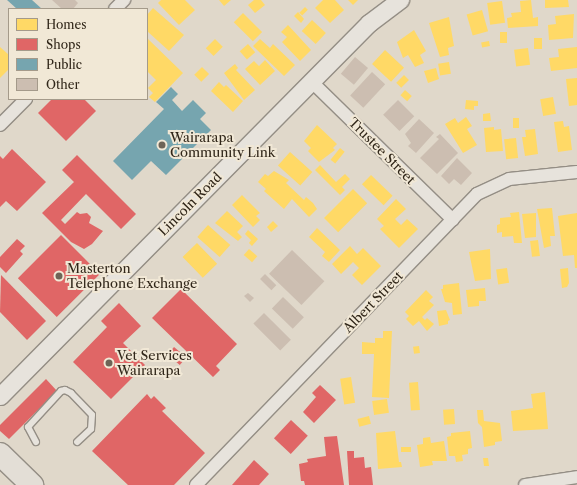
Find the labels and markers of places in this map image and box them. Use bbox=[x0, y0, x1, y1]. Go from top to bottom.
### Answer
place label: Wairarapa Community Link bbox=[170, 130, 276, 161]
marker: Wairarapa Community Link bbox=[157, 140, 167, 150]
place label: Masterton Telephone Exchange bbox=[67, 261, 197, 292]
marker: Masterton Telephone Exchange bbox=[54, 271, 64, 281]
place label: Vet Services Wairarapa bbox=[117, 348, 192, 379]
marker: Vet Services Wairarapa bbox=[104, 358, 114, 368]

